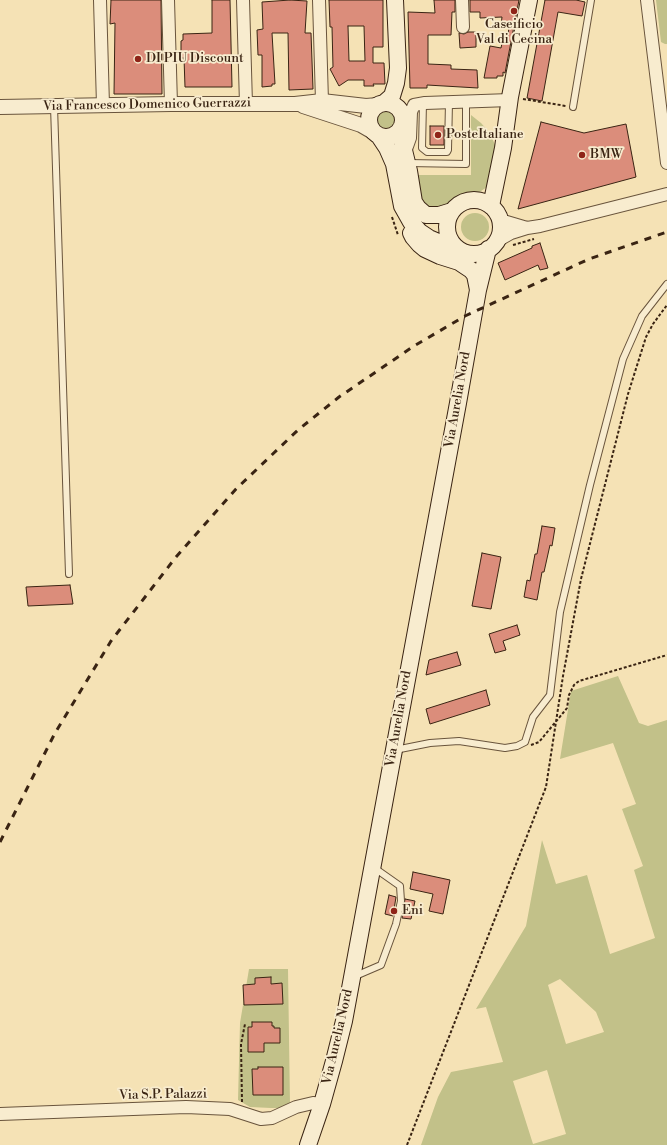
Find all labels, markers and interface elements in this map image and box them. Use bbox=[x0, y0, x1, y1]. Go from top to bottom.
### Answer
marker: Caseificio Val di Cecina bbox=[509, 6, 519, 16]
place label: Caseificio Val di Cecina bbox=[476, 17, 552, 48]
place label: DI PIU Discount bbox=[146, 51, 243, 67]
marker: DI PIU Discount bbox=[133, 54, 143, 64]
street label: Via Francesco Domenico Guerrazzi bbox=[43, 95, 251, 115]
place label: PosteItaliane bbox=[446, 127, 524, 143]
marker: PosteItaliane bbox=[433, 130, 443, 140]
place label: BMW bbox=[590, 147, 622, 163]
marker: BMW bbox=[577, 150, 587, 160]
street label: Via Aurelia Nord bbox=[442, 351, 474, 449]
street label: Via Aurelia Nord bbox=[383, 670, 415, 768]
place label: Eni bbox=[402, 903, 423, 919]
marker: Eni bbox=[389, 906, 399, 916]
street label: Via Aurelia Nord bbox=[319, 988, 357, 1086]
street label: Via S.P. Palazzi bbox=[119, 1086, 207, 1104]

